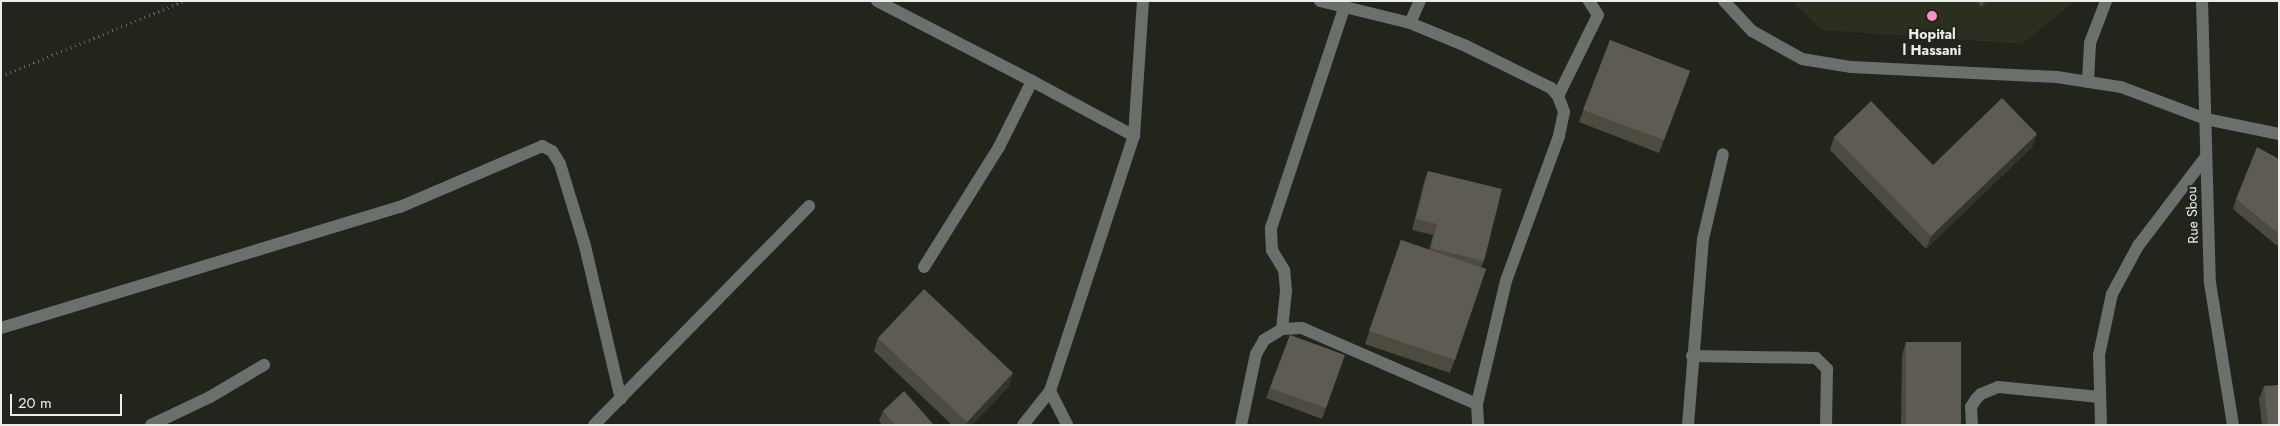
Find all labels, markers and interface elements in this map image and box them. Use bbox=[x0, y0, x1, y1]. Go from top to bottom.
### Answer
marker: Hopital l Hassani bbox=[1925, 9, 1939, 23]
place label: Hopital l Hassani bbox=[1903, 26, 1961, 58]
street label: Rue Sbou bbox=[2183, 186, 2201, 244]
scale bar bbox=[12, 384, 125, 416]
text: 20 m bbox=[18, 392, 52, 414]

